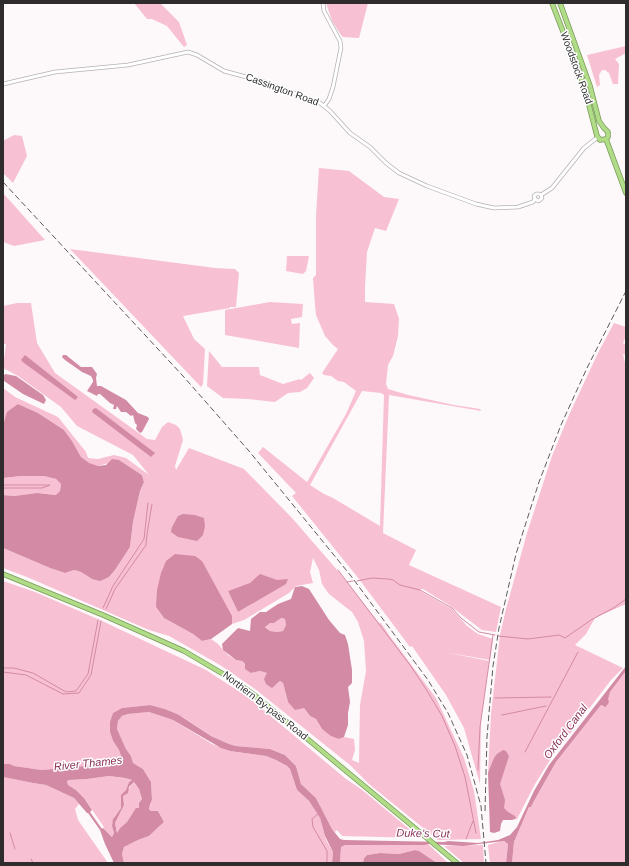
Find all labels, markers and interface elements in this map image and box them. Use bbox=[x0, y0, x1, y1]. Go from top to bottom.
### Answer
street label: Woodstock Road bbox=[557, 30, 595, 106]
street label: Cassington Road bbox=[244, 71, 320, 109]
street label: Northern By-pass Road bbox=[220, 669, 310, 743]
water label: Oxford Canal bbox=[541, 702, 591, 762]
water label: River Thames bbox=[53, 754, 123, 774]
water label: Duke's Cut bbox=[396, 827, 450, 841]

